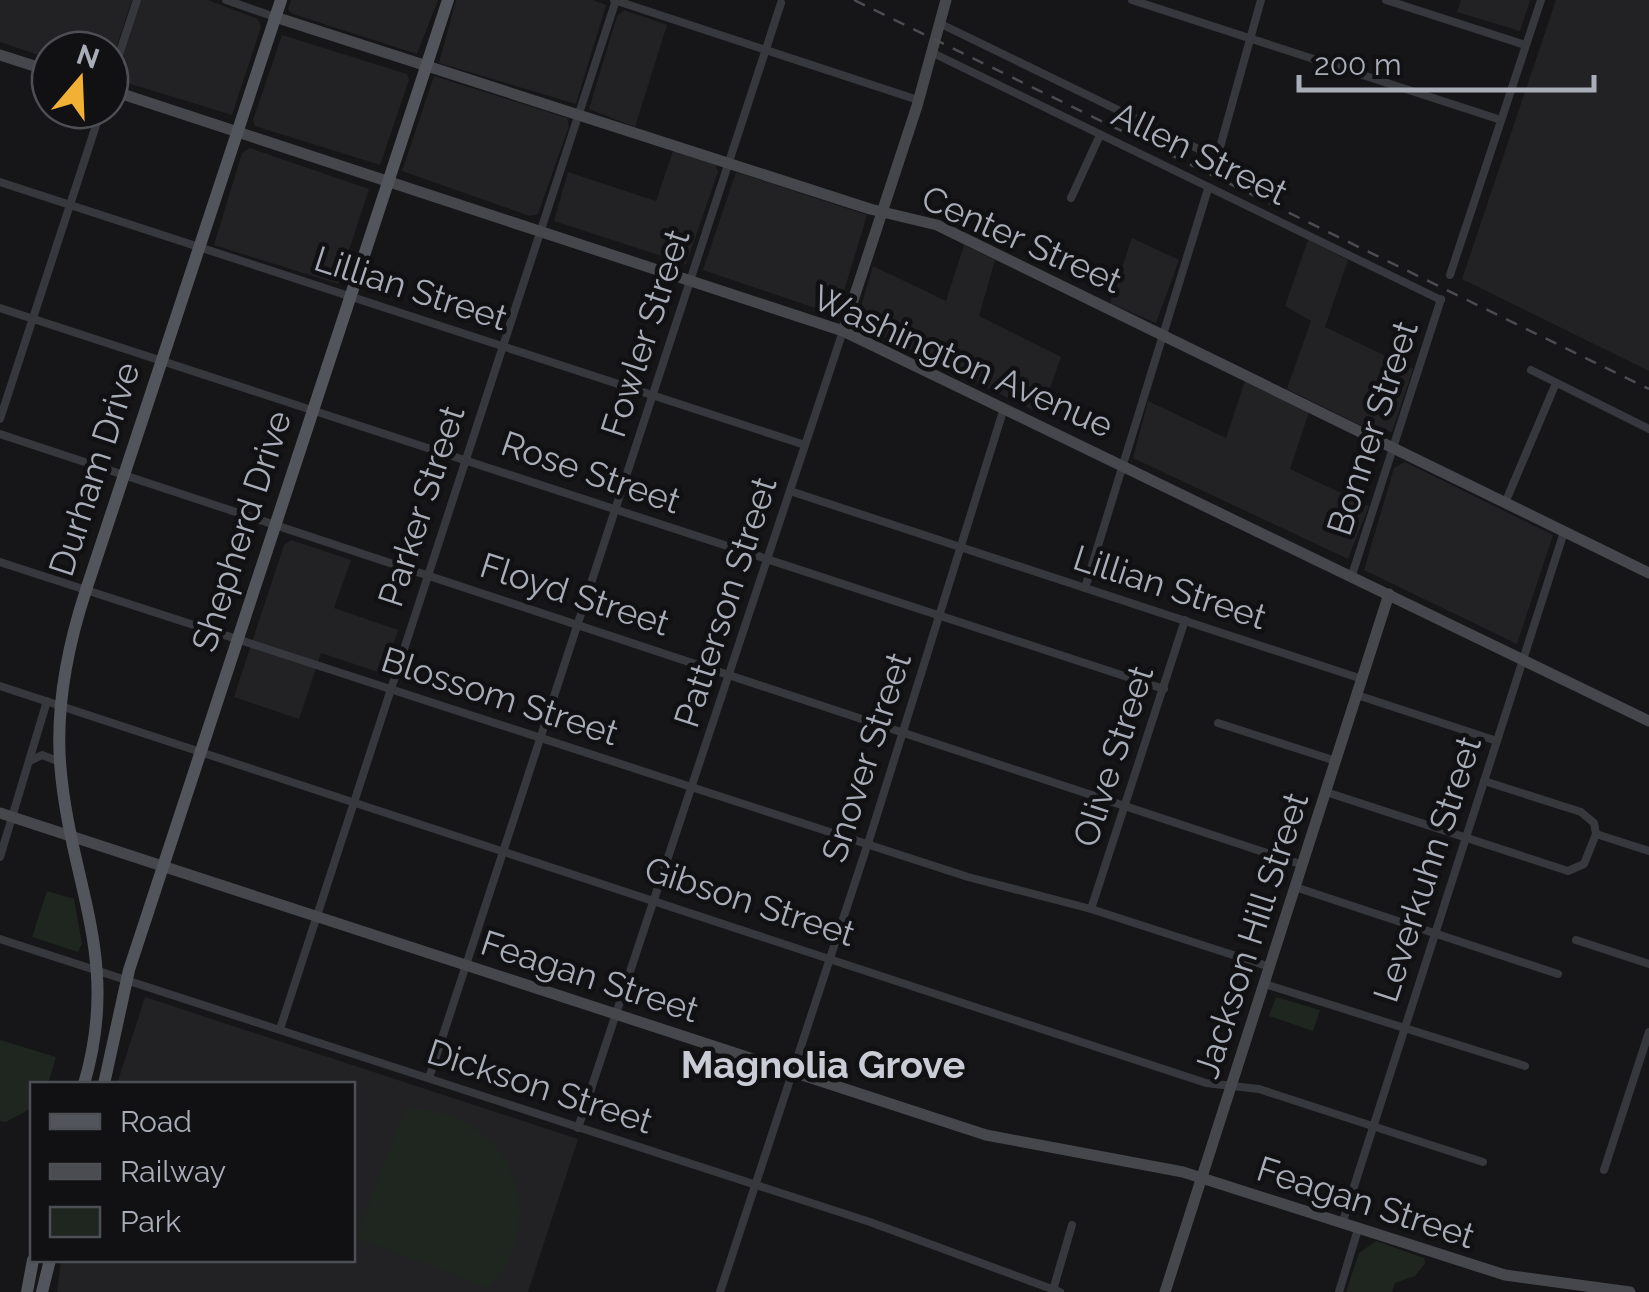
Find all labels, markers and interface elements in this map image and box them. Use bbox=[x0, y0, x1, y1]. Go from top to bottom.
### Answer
north arrow bbox=[30, 30, 130, 130]
scale bar bbox=[1299, 30, 1594, 92]
text: N bbox=[72, 38, 103, 76]
text: 200 m bbox=[1314, 47, 1402, 82]
street label: Allen Street bbox=[1106, 93, 1294, 213]
street label: Center Street bbox=[916, 177, 1128, 301]
street label: Fowler Street bbox=[592, 224, 698, 442]
street label: Lillian Street bbox=[309, 238, 513, 339]
street label: Washington Avenue bbox=[807, 276, 1119, 446]
street label: Bonner Street bbox=[1318, 315, 1426, 540]
street label: Durham Drive bbox=[40, 357, 148, 581]
street label: Parker Street bbox=[369, 400, 473, 611]
street label: Shepherd Drive bbox=[183, 405, 299, 657]
street label: Rose Street bbox=[496, 422, 686, 522]
street label: Patterson Street bbox=[665, 471, 785, 732]
street label: Lillian Street bbox=[1068, 537, 1272, 638]
street label: Floyd Street bbox=[475, 544, 675, 644]
street label: Blossom Street bbox=[376, 638, 624, 754]
street label: Snover Street bbox=[813, 647, 919, 867]
street label: Olive Street bbox=[1064, 660, 1162, 852]
street label: Leverkuhn Street bbox=[1365, 731, 1489, 1007]
street label: Jackson Hill Street bbox=[1185, 787, 1317, 1083]
street label: Gibson Street bbox=[640, 848, 860, 954]
street label: Feagan Street bbox=[476, 922, 704, 1031]
street label: Dickson Street bbox=[422, 1030, 658, 1142]
district label: Magnolia Grove bbox=[681, 1042, 965, 1087]
legend bbox=[30, 1082, 355, 1262]
text: Road bbox=[120, 1104, 192, 1139]
street label: Feagan Street bbox=[1252, 1148, 1480, 1257]
text: Railway bbox=[120, 1154, 226, 1189]
text: Park bbox=[120, 1204, 181, 1239]

